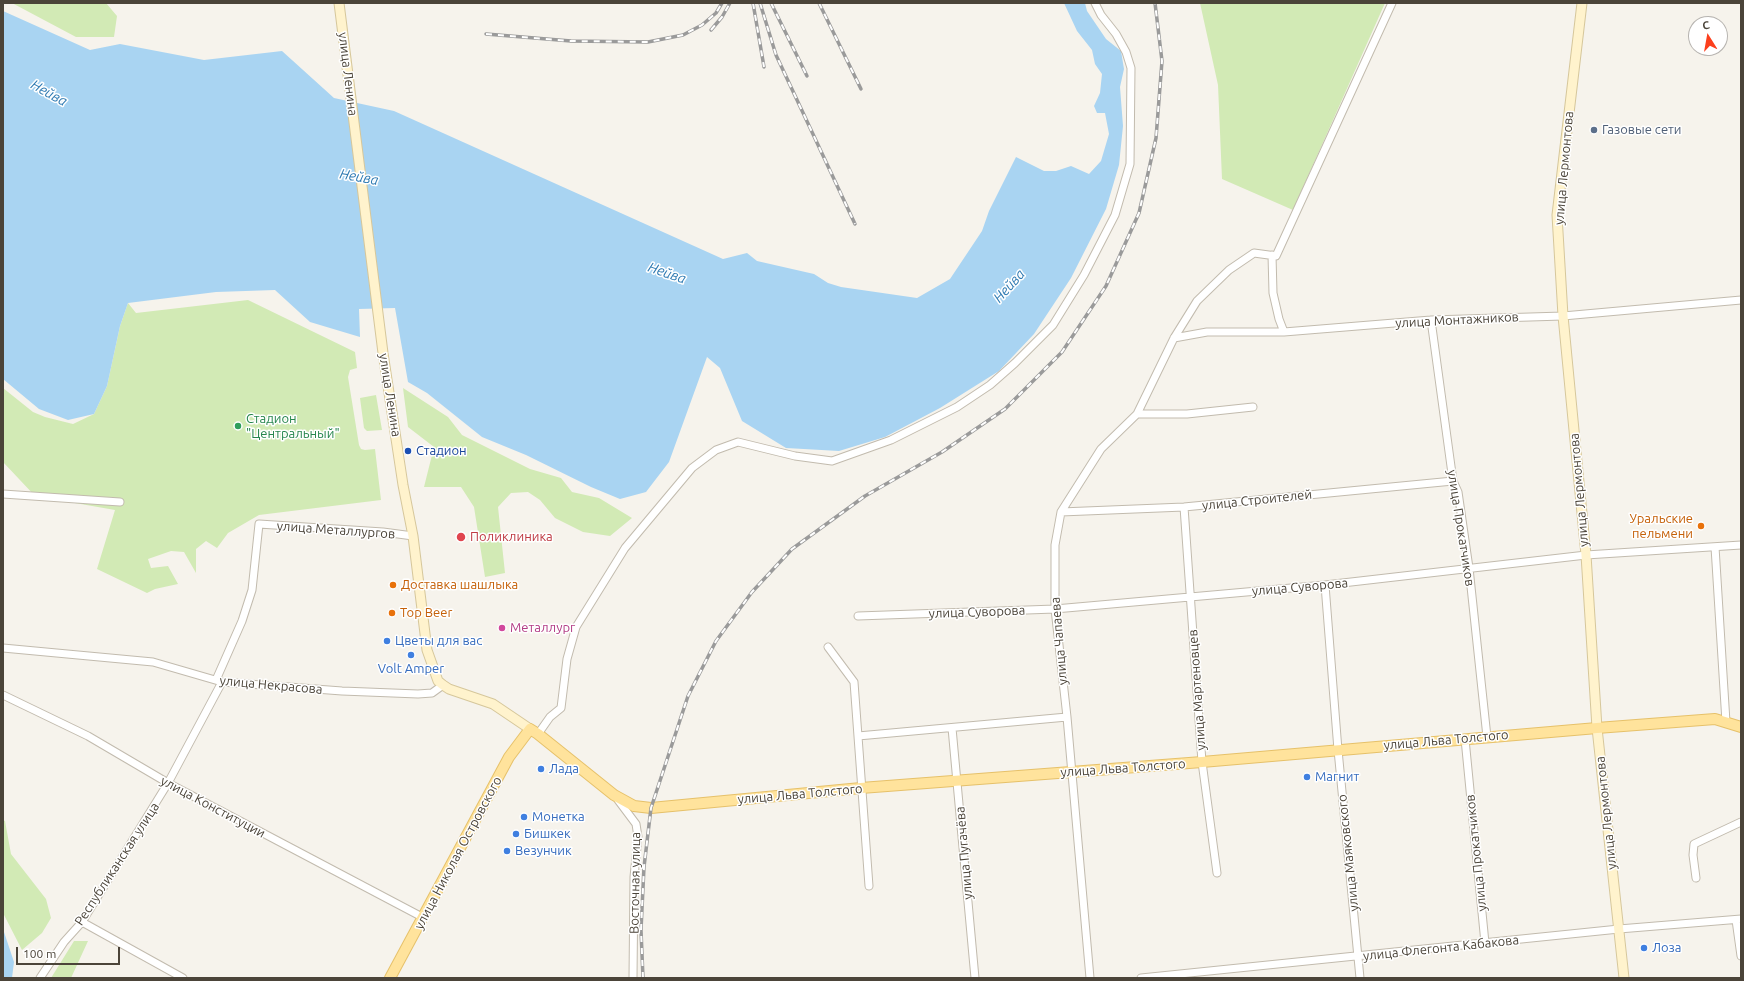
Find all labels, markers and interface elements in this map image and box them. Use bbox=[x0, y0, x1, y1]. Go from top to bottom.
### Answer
north arrow bbox=[1688, 16, 1728, 56]
text: С bbox=[1701, 19, 1710, 32]
street label: улица Ленина bbox=[335, 31, 361, 117]
water label: Нейва bbox=[28, 76, 70, 110]
street label: улица Лермонтова bbox=[1551, 110, 1577, 226]
place label: Газовые сети bbox=[1602, 122, 1682, 138]
marker: Газовые сети bbox=[1589, 125, 1599, 135]
water label: Нейва bbox=[338, 165, 380, 189]
water label: Нейва bbox=[646, 259, 688, 287]
water label: Нейва bbox=[990, 266, 1028, 306]
street label: улица Монтажников bbox=[1395, 309, 1519, 331]
street label: улица Ленина bbox=[376, 352, 404, 438]
place label: Стадион "Центральный" bbox=[246, 411, 340, 442]
marker: Стадион "Центральный" bbox=[233, 421, 243, 431]
street label: улица Лермонтова bbox=[1566, 432, 1592, 548]
place label: Стадион bbox=[416, 443, 467, 459]
marker: Стадион bbox=[403, 446, 413, 456]
street label: улица Прокатчиков bbox=[1444, 469, 1478, 587]
street label: улица Строителей bbox=[1201, 486, 1313, 514]
place label: Уральские пельмени bbox=[1630, 511, 1693, 542]
street label: улица Металлургов bbox=[276, 518, 396, 542]
marker: Уральские пельмени bbox=[1696, 521, 1706, 531]
place label: Поликлиника bbox=[470, 529, 553, 545]
marker: Поликлиника bbox=[455, 531, 467, 543]
street label: улица Суворова bbox=[1251, 575, 1349, 599]
place label: Доставка шашлыка bbox=[401, 577, 518, 593]
marker: Доставка шашлыка bbox=[388, 580, 398, 590]
street label: улица Чапаева bbox=[1047, 596, 1071, 686]
street label: улица Суворова bbox=[928, 603, 1026, 621]
place label: Top Beer bbox=[400, 605, 452, 621]
marker: Top Beer bbox=[387, 608, 397, 618]
place label: Металлург bbox=[510, 620, 575, 636]
marker: Металлург bbox=[497, 623, 507, 633]
street label: улица Мартеновцев bbox=[1185, 629, 1209, 751]
place label: Цветы для вас bbox=[395, 633, 482, 649]
marker: Цветы для вас bbox=[382, 636, 392, 646]
marker: Volt Amper bbox=[406, 650, 416, 660]
place label: Volt Amper bbox=[378, 661, 444, 677]
street label: улица Некрасова bbox=[219, 673, 323, 697]
street label: улица Льва Толстого bbox=[1383, 727, 1509, 753]
street label: улица Лермонтова bbox=[1592, 755, 1620, 871]
street label: улица Льва Толстого bbox=[1060, 756, 1186, 780]
place label: Лада bbox=[549, 761, 579, 777]
marker: Лада bbox=[536, 764, 546, 774]
place label: Магнит bbox=[1315, 769, 1359, 785]
marker: Магнит bbox=[1302, 772, 1312, 782]
street label: улица Конституции bbox=[158, 773, 268, 841]
street label: улица Николая Островского bbox=[411, 774, 505, 932]
street label: улица Льва Толстого bbox=[737, 781, 863, 807]
street label: улица Маяковского bbox=[1334, 794, 1362, 912]
street label: улица Прокатчиков bbox=[1462, 794, 1490, 912]
street label: Республиканская улица bbox=[71, 800, 163, 928]
street label: улица Пугачёва bbox=[952, 806, 976, 900]
place label: Монетка bbox=[532, 809, 585, 825]
marker: Монетка bbox=[519, 812, 529, 822]
place label: Бишкек bbox=[524, 826, 571, 842]
marker: Бишкек bbox=[511, 829, 521, 839]
street label: Восточная улица bbox=[626, 832, 644, 934]
place label: Везунчик bbox=[515, 843, 572, 859]
marker: Везунчик bbox=[502, 846, 512, 856]
street label: улица Флегонта Кабакова bbox=[1362, 932, 1520, 964]
scale bar bbox=[18, 939, 122, 965]
place label: Лоза bbox=[1652, 940, 1681, 956]
marker: Лоза bbox=[1639, 943, 1649, 953]
text: 100 m bbox=[23, 947, 56, 960]

